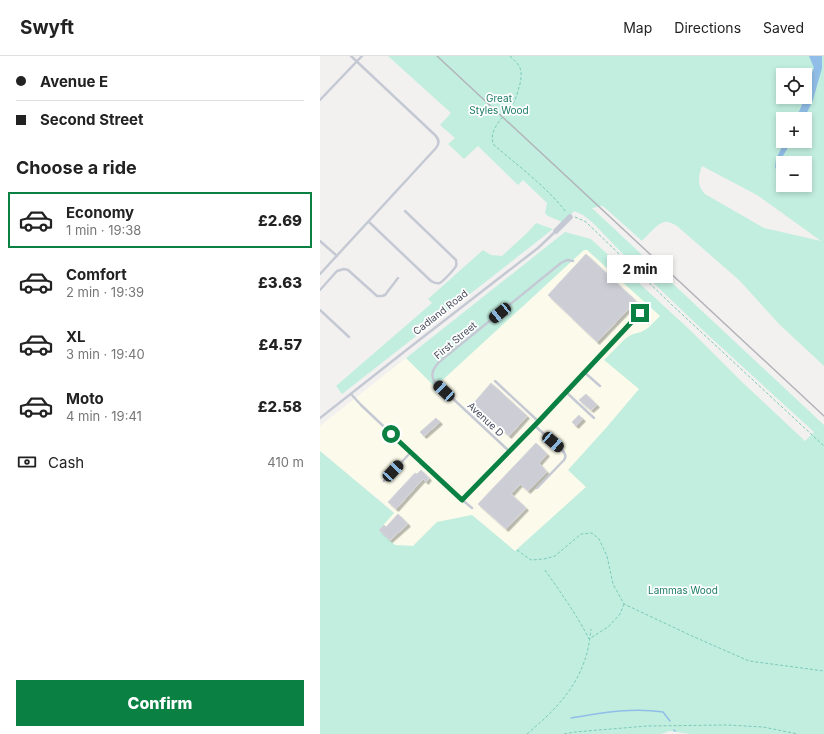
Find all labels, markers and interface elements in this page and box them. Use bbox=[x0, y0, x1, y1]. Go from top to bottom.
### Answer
text: Swyft bbox=[20, 16, 74, 39]
text: Map bbox=[623, 19, 652, 36]
text: Directions bbox=[674, 19, 741, 36]
text: Saved bbox=[763, 19, 804, 36]
map controls bbox=[776, 68, 812, 192]
button: locate bbox=[776, 68, 812, 104]
text: Avenue E bbox=[40, 72, 108, 91]
park label: Great Styles Wood bbox=[469, 92, 529, 116]
text: Second Street bbox=[40, 110, 144, 129]
button: + bbox=[776, 112, 812, 148]
button: − bbox=[776, 156, 812, 192]
text: Choose a ride bbox=[16, 157, 137, 178]
icon: car bbox=[18, 202, 54, 238]
text: Economy bbox=[66, 203, 134, 222]
text: £2.69 bbox=[258, 211, 302, 230]
text: 1 min · 19:38 bbox=[66, 222, 141, 238]
callout: 2 min bbox=[607, 255, 673, 283]
text: 2 min bbox=[622, 261, 658, 277]
icon: car bbox=[18, 264, 54, 300]
text: Comfort bbox=[66, 265, 127, 284]
text: £3.63 bbox=[258, 273, 302, 292]
text: 2 min · 19:39 bbox=[66, 284, 144, 300]
street label: Cadland Road bbox=[410, 287, 470, 337]
car bbox=[487, 301, 513, 325]
route end bbox=[631, 304, 649, 322]
street label: First Street bbox=[431, 318, 479, 361]
icon: car bbox=[18, 326, 54, 362]
text: XL bbox=[66, 327, 86, 346]
text: £4.57 bbox=[259, 335, 302, 354]
text: 3 min · 19:40 bbox=[66, 346, 145, 362]
car bbox=[431, 378, 457, 404]
icon: car bbox=[18, 388, 54, 424]
text: Moto bbox=[66, 389, 104, 408]
text: £2.58 bbox=[258, 397, 302, 416]
street label: Avenue D bbox=[465, 399, 507, 439]
text: 4 min · 19:41 bbox=[66, 408, 142, 424]
route start bbox=[382, 425, 400, 443]
car bbox=[540, 430, 566, 454]
icon: cash bbox=[16, 451, 38, 473]
text: Cash bbox=[48, 453, 84, 472]
text: 410 m bbox=[267, 454, 304, 470]
car bbox=[380, 458, 406, 484]
park label: Lammas Wood bbox=[648, 584, 718, 596]
button: Confirm bbox=[16, 680, 304, 726]

